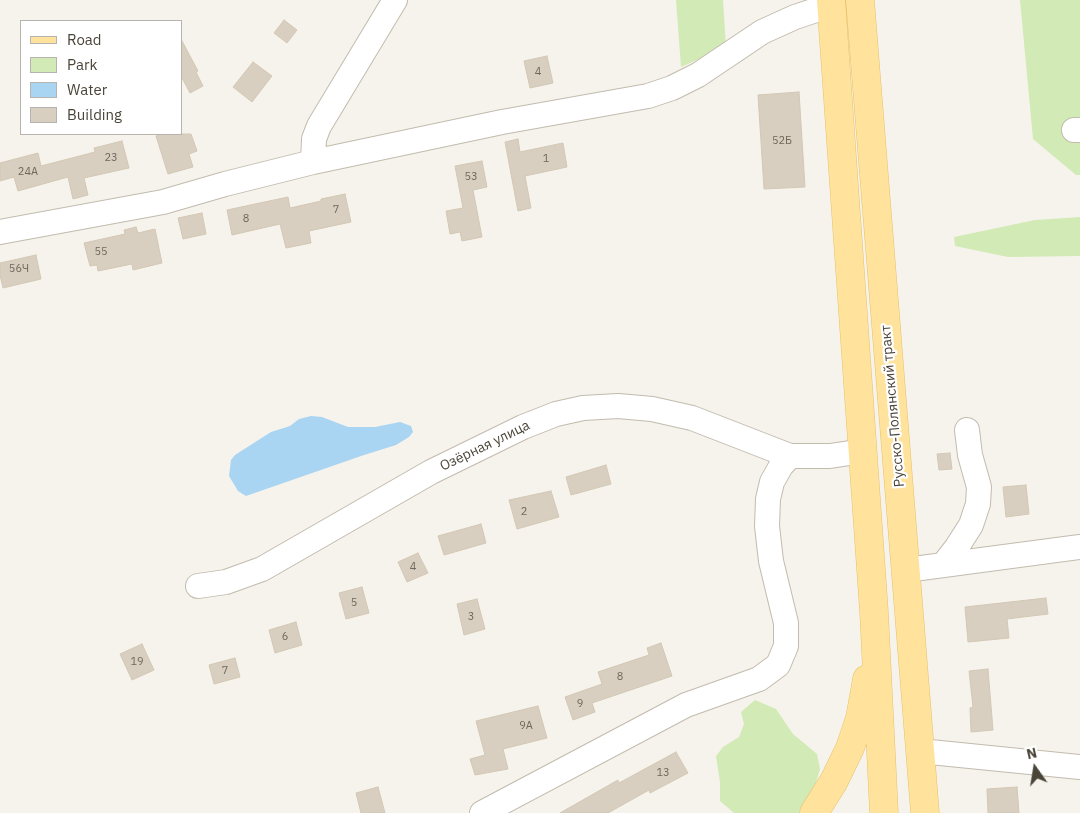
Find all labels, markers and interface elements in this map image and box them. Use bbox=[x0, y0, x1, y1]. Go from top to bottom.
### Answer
legend bbox=[20, 20, 182, 135]
text: Road bbox=[67, 30, 102, 49]
text: Park bbox=[67, 55, 97, 74]
house number: 4 bbox=[535, 65, 541, 79]
text: Water bbox=[67, 80, 107, 99]
text: Building bbox=[67, 105, 122, 124]
house number: 52Б bbox=[772, 134, 792, 148]
house number: 23 bbox=[104, 151, 118, 165]
house number: 1 bbox=[543, 152, 549, 166]
house number: 24А bbox=[18, 165, 38, 179]
house number: 53 bbox=[464, 170, 478, 184]
house number: 7 bbox=[333, 203, 339, 217]
house number: 8 bbox=[243, 212, 249, 226]
house number: 55 bbox=[94, 245, 108, 259]
house number: 56Ч bbox=[9, 262, 29, 276]
street label: Русско-Полянский тракт bbox=[878, 324, 908, 488]
street label: Озёрная улица bbox=[437, 417, 533, 475]
house number: 2 bbox=[521, 505, 527, 519]
house number: 4 bbox=[410, 560, 416, 574]
house number: 5 bbox=[351, 596, 357, 610]
house number: 3 bbox=[468, 610, 474, 624]
house number: 6 bbox=[282, 630, 288, 644]
house number: 19 bbox=[130, 655, 144, 669]
house number: 7 bbox=[222, 664, 228, 678]
house number: 8 bbox=[617, 670, 623, 684]
house number: 9 bbox=[577, 697, 583, 711]
house number: 9А bbox=[519, 719, 533, 733]
north arrow bbox=[1010, 743, 1060, 793]
text: N bbox=[1025, 743, 1039, 763]
house number: 13 bbox=[656, 766, 670, 780]

